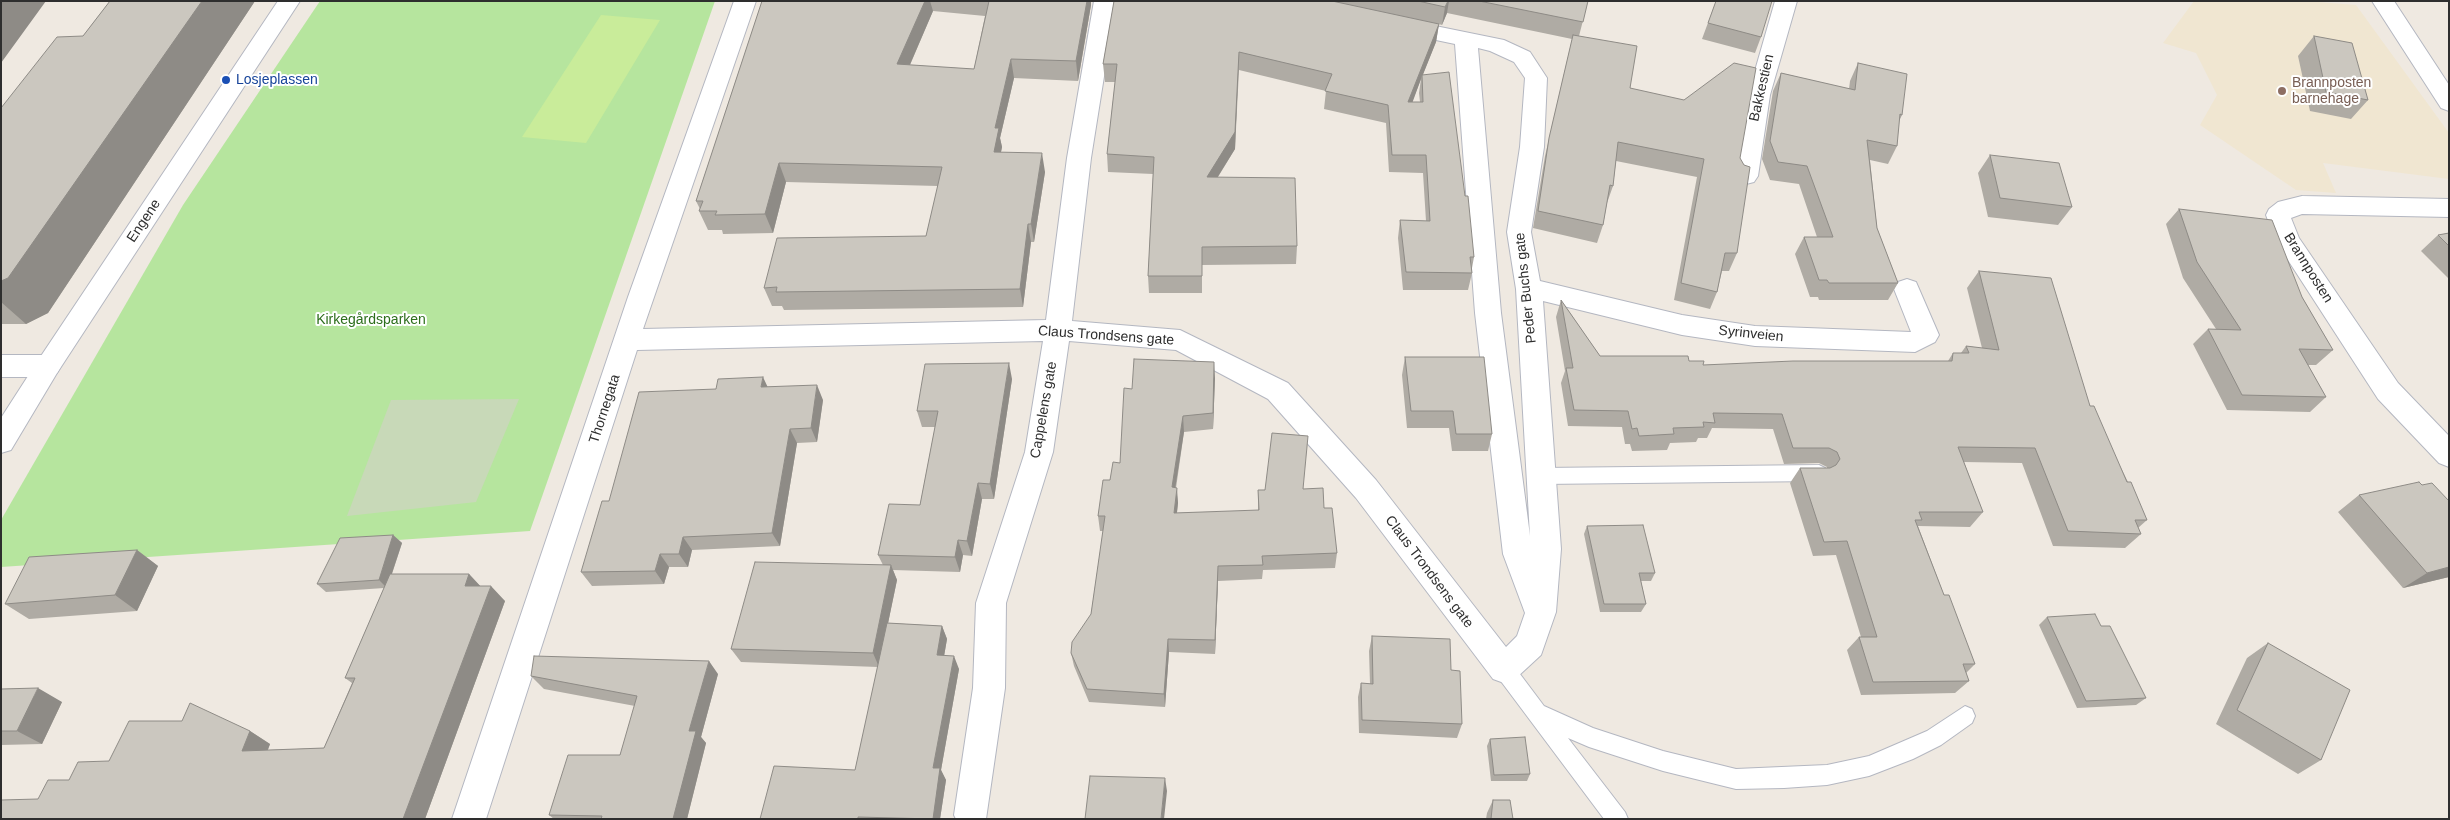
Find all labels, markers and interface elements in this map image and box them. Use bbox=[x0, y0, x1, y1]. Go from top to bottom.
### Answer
street label: Bakkestien bbox=[1746, 53, 1778, 123]
place label: Losjeplassen bbox=[236, 72, 318, 88]
marker: Losjeplassen bbox=[220, 74, 232, 86]
place label: Brannposten barnehage bbox=[2292, 75, 2371, 108]
marker: Brannposten barnehage bbox=[2276, 85, 2288, 97]
street label: Engene bbox=[124, 196, 164, 246]
street label: Brannposten bbox=[2280, 230, 2336, 306]
street label: Peder Buchs gate bbox=[1512, 232, 1540, 344]
park label: Kirkegårdsparken bbox=[316, 312, 426, 328]
street label: Syrinveien bbox=[1718, 322, 1784, 346]
street label: Claus Trondsens gate bbox=[1037, 323, 1175, 349]
street label: Cappelens gate bbox=[1027, 360, 1061, 460]
street label: Thornegata bbox=[586, 372, 624, 446]
street label: Claus Trondsens gate bbox=[1381, 512, 1477, 632]

